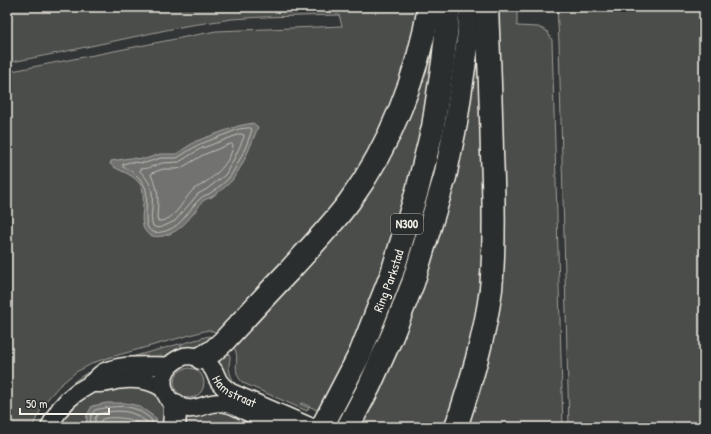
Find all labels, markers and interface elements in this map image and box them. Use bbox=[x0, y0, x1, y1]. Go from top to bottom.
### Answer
road number: N300 bbox=[391, 214, 423, 234]
street label: Ring Parkstad bbox=[369, 247, 408, 314]
street label: Hamstraat bbox=[208, 372, 260, 412]
scale bar bbox=[20, 390, 109, 416]
text: 50 m bbox=[26, 395, 47, 412]

